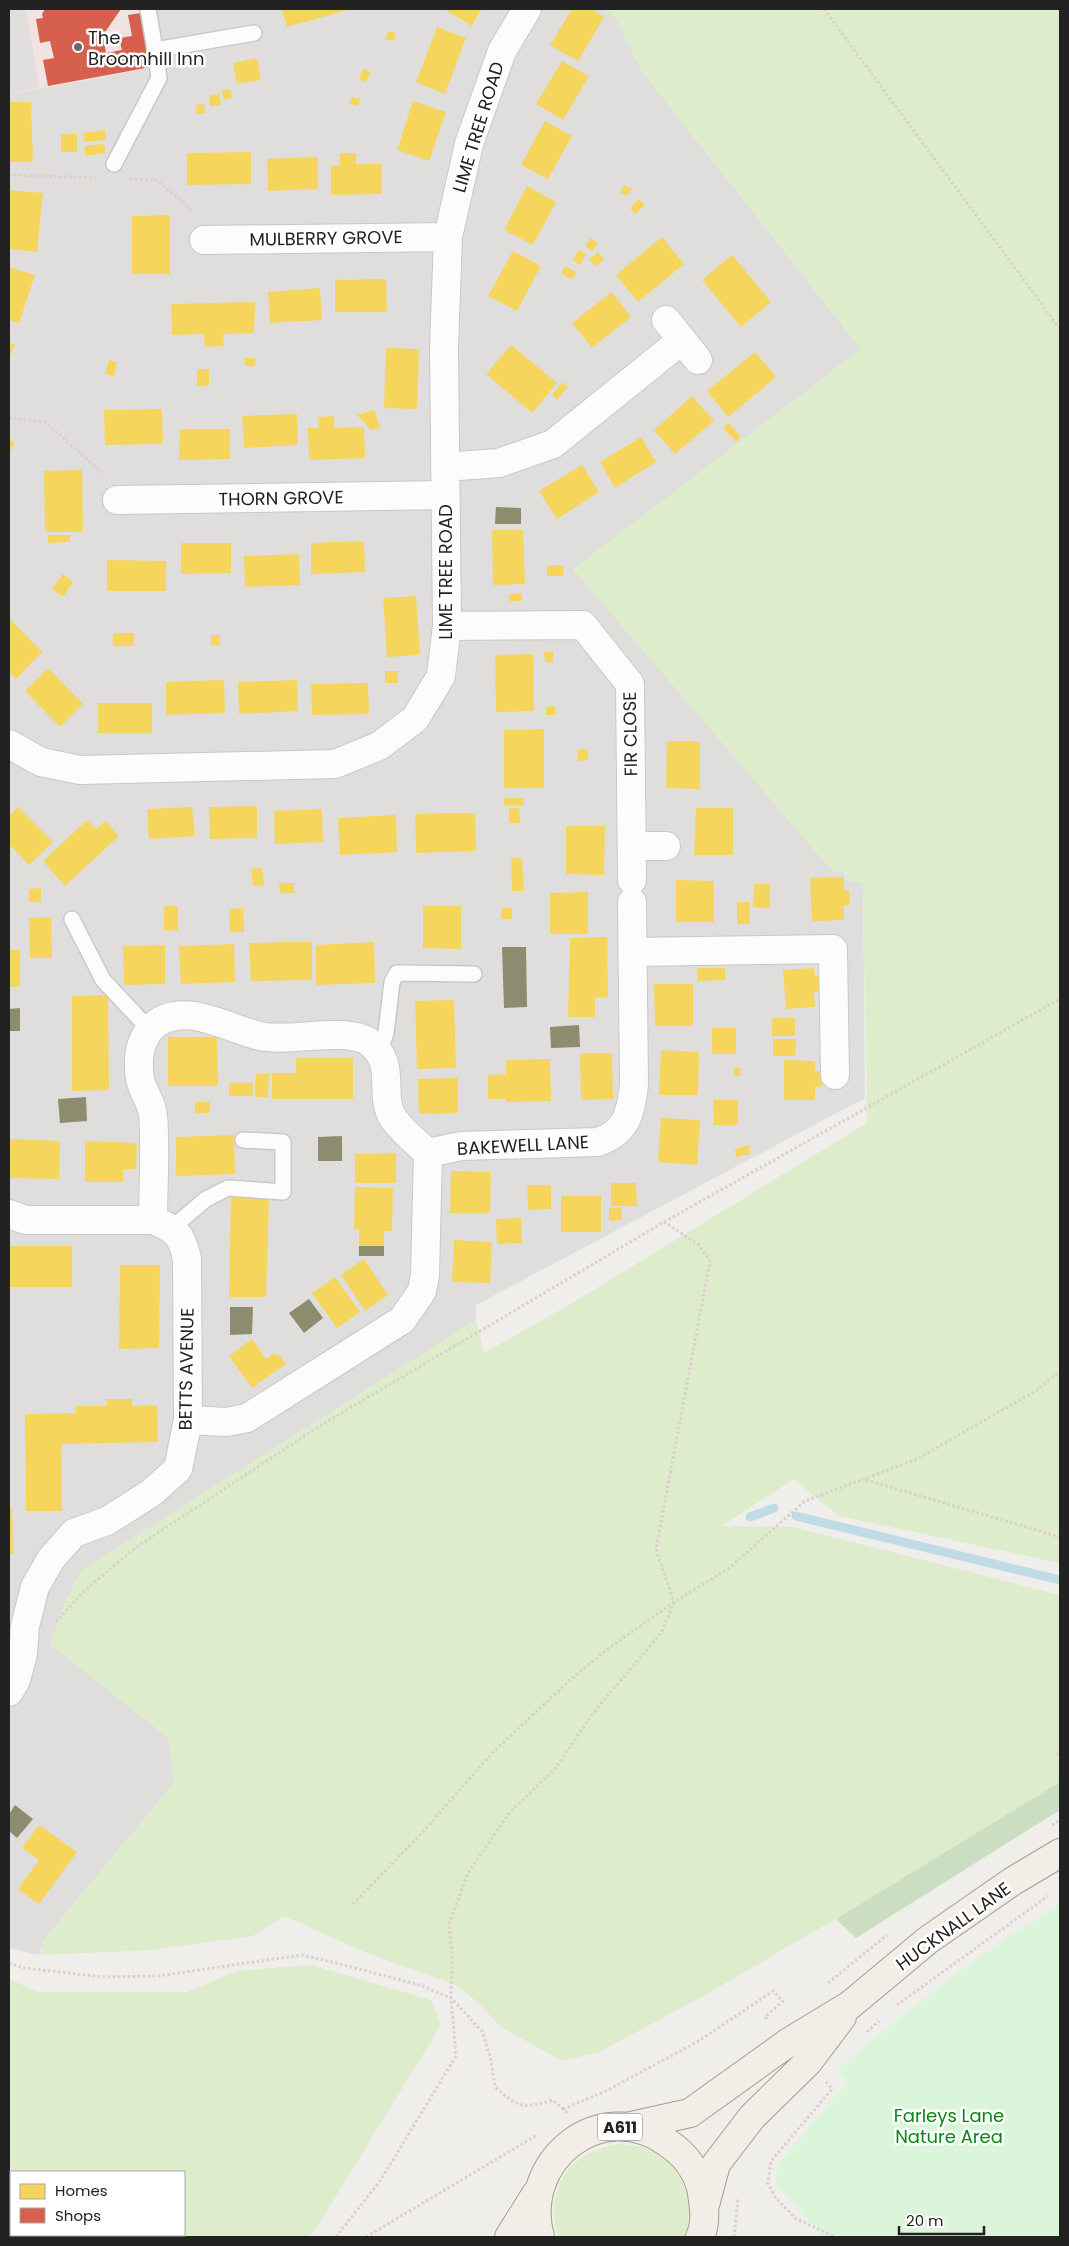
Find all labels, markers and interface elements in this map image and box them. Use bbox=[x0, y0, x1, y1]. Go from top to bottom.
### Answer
place label: The Broomhill Inn bbox=[88, 25, 204, 71]
marker: The Broomhill Inn bbox=[72, 41, 84, 53]
street label: LIME TREE ROAD bbox=[446, 58, 510, 196]
street label: MULBERRY GROVE bbox=[249, 224, 403, 252]
street label: THORN GROVE bbox=[218, 484, 344, 512]
street label: LIME TREE ROAD bbox=[433, 504, 458, 640]
street label: FIR CLOSE bbox=[617, 691, 643, 777]
street label: BAKEWELL LANE bbox=[456, 1129, 590, 1161]
street label: BETTS AVENUE bbox=[172, 1307, 200, 1431]
street label: HUCKNALL LANE bbox=[891, 1876, 1015, 1976]
park label: Farleys Lane Nature Area bbox=[894, 2103, 1004, 2149]
road number: A611 bbox=[598, 2114, 642, 2140]
legend bbox=[10, 2171, 185, 2236]
text: Homes bbox=[55, 2180, 108, 2201]
scale bar bbox=[899, 2204, 984, 2236]
text: Shops bbox=[55, 2205, 101, 2226]
text: 20 m bbox=[906, 2210, 944, 2231]

